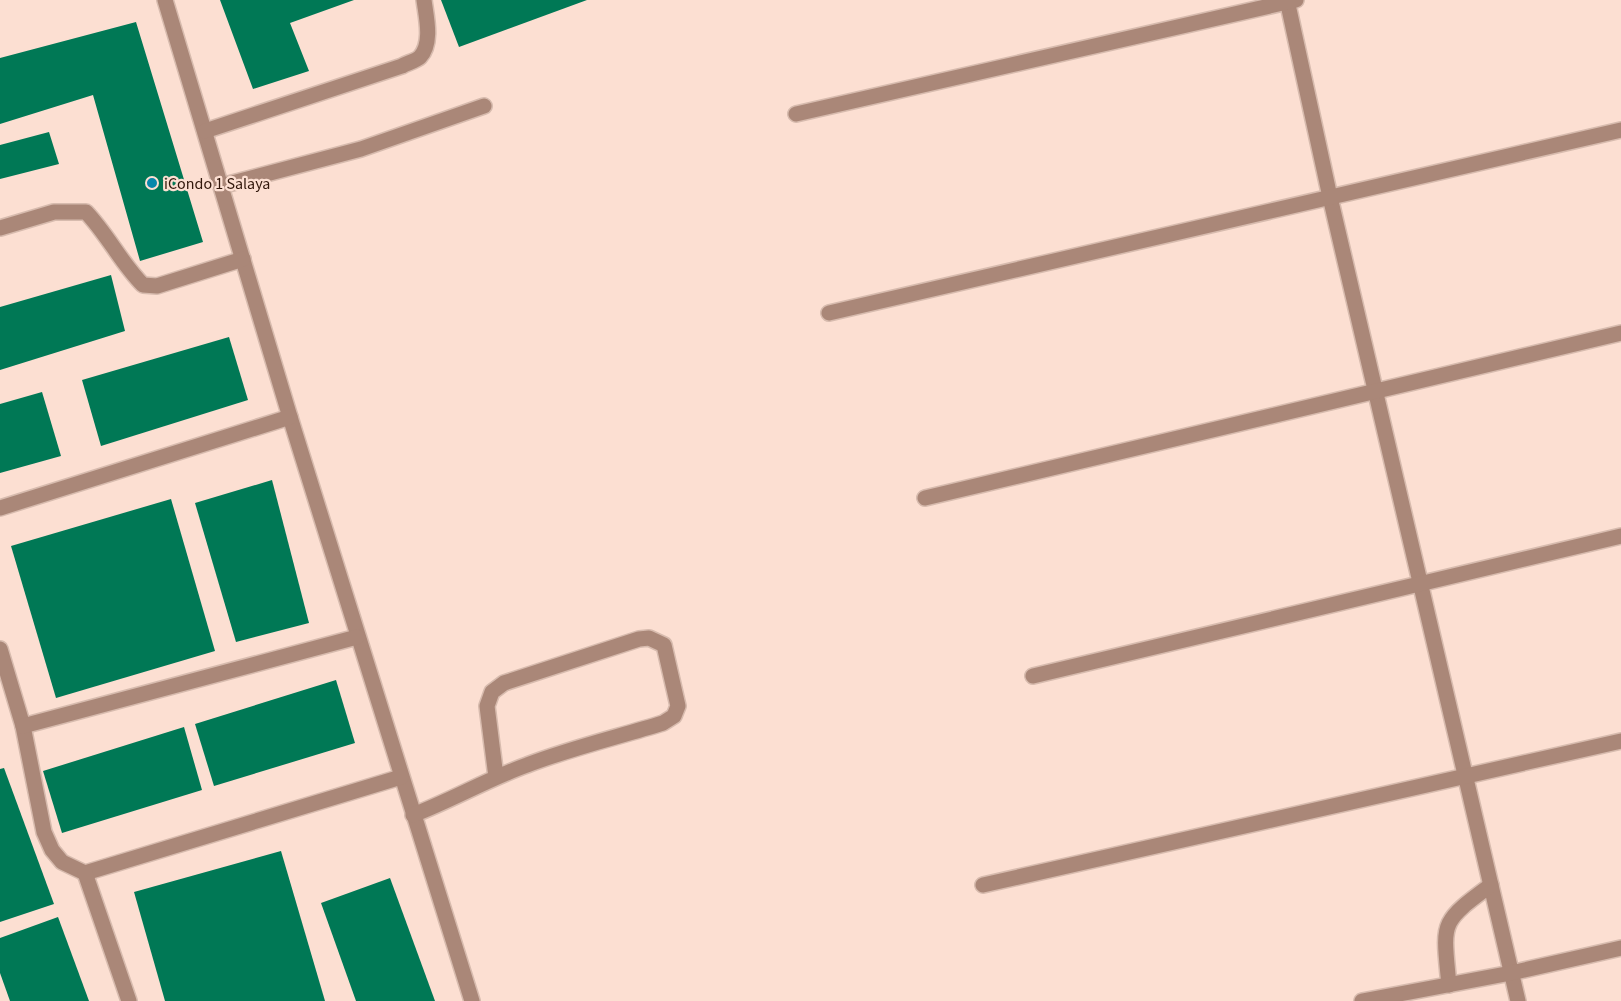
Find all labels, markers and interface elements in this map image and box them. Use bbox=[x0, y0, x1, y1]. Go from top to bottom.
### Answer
place label: iCondo 1 Salaya bbox=[164, 173, 270, 195]
marker: iCondo 1 Salaya bbox=[145, 176, 159, 190]

